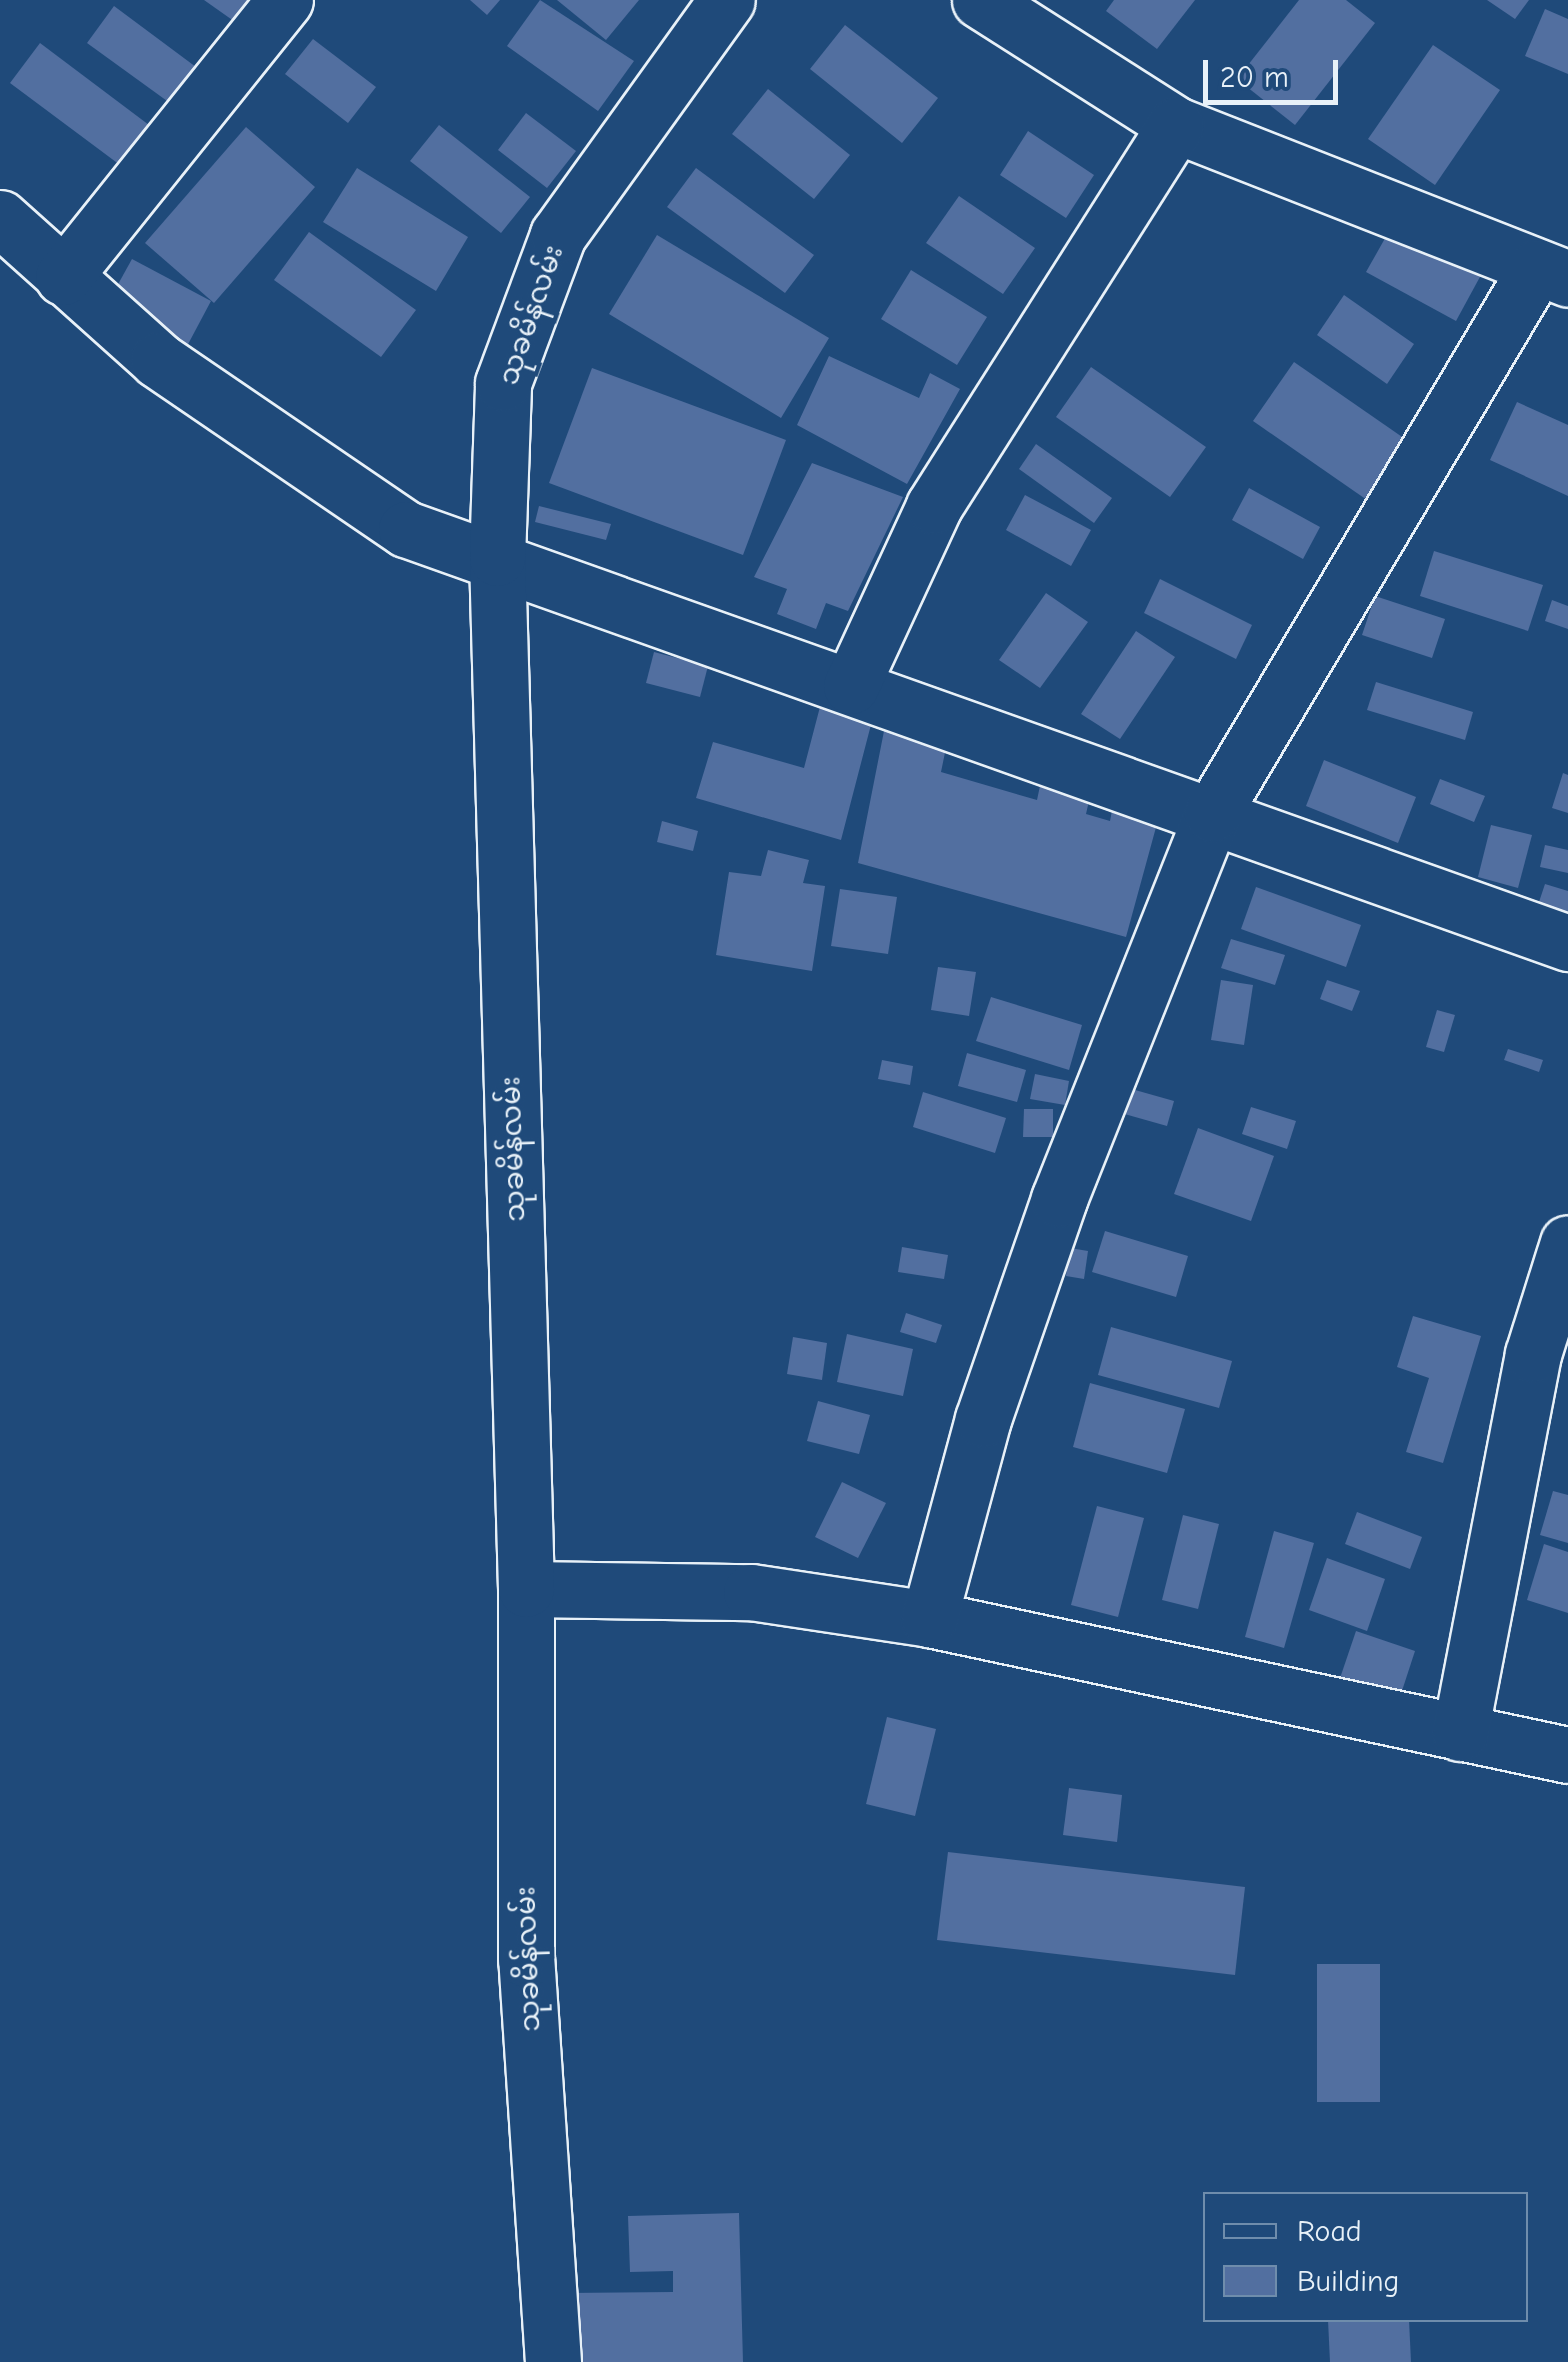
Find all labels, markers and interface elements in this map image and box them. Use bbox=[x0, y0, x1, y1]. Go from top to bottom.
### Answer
scale bar bbox=[1208, 40, 1343, 102]
text: 20 m bbox=[1220, 60, 1289, 95]
street label: သုခမိန်လမ်း bbox=[491, 241, 571, 389]
street label: သုခမိန်လမ်း bbox=[494, 1076, 532, 1222]
street label: သုခမိန်လမ်း bbox=[509, 1886, 547, 2032]
legend bbox=[1203, 2192, 1528, 2322]
text: Road bbox=[1297, 2214, 1362, 2249]
text: Building bbox=[1297, 2264, 1400, 2299]

